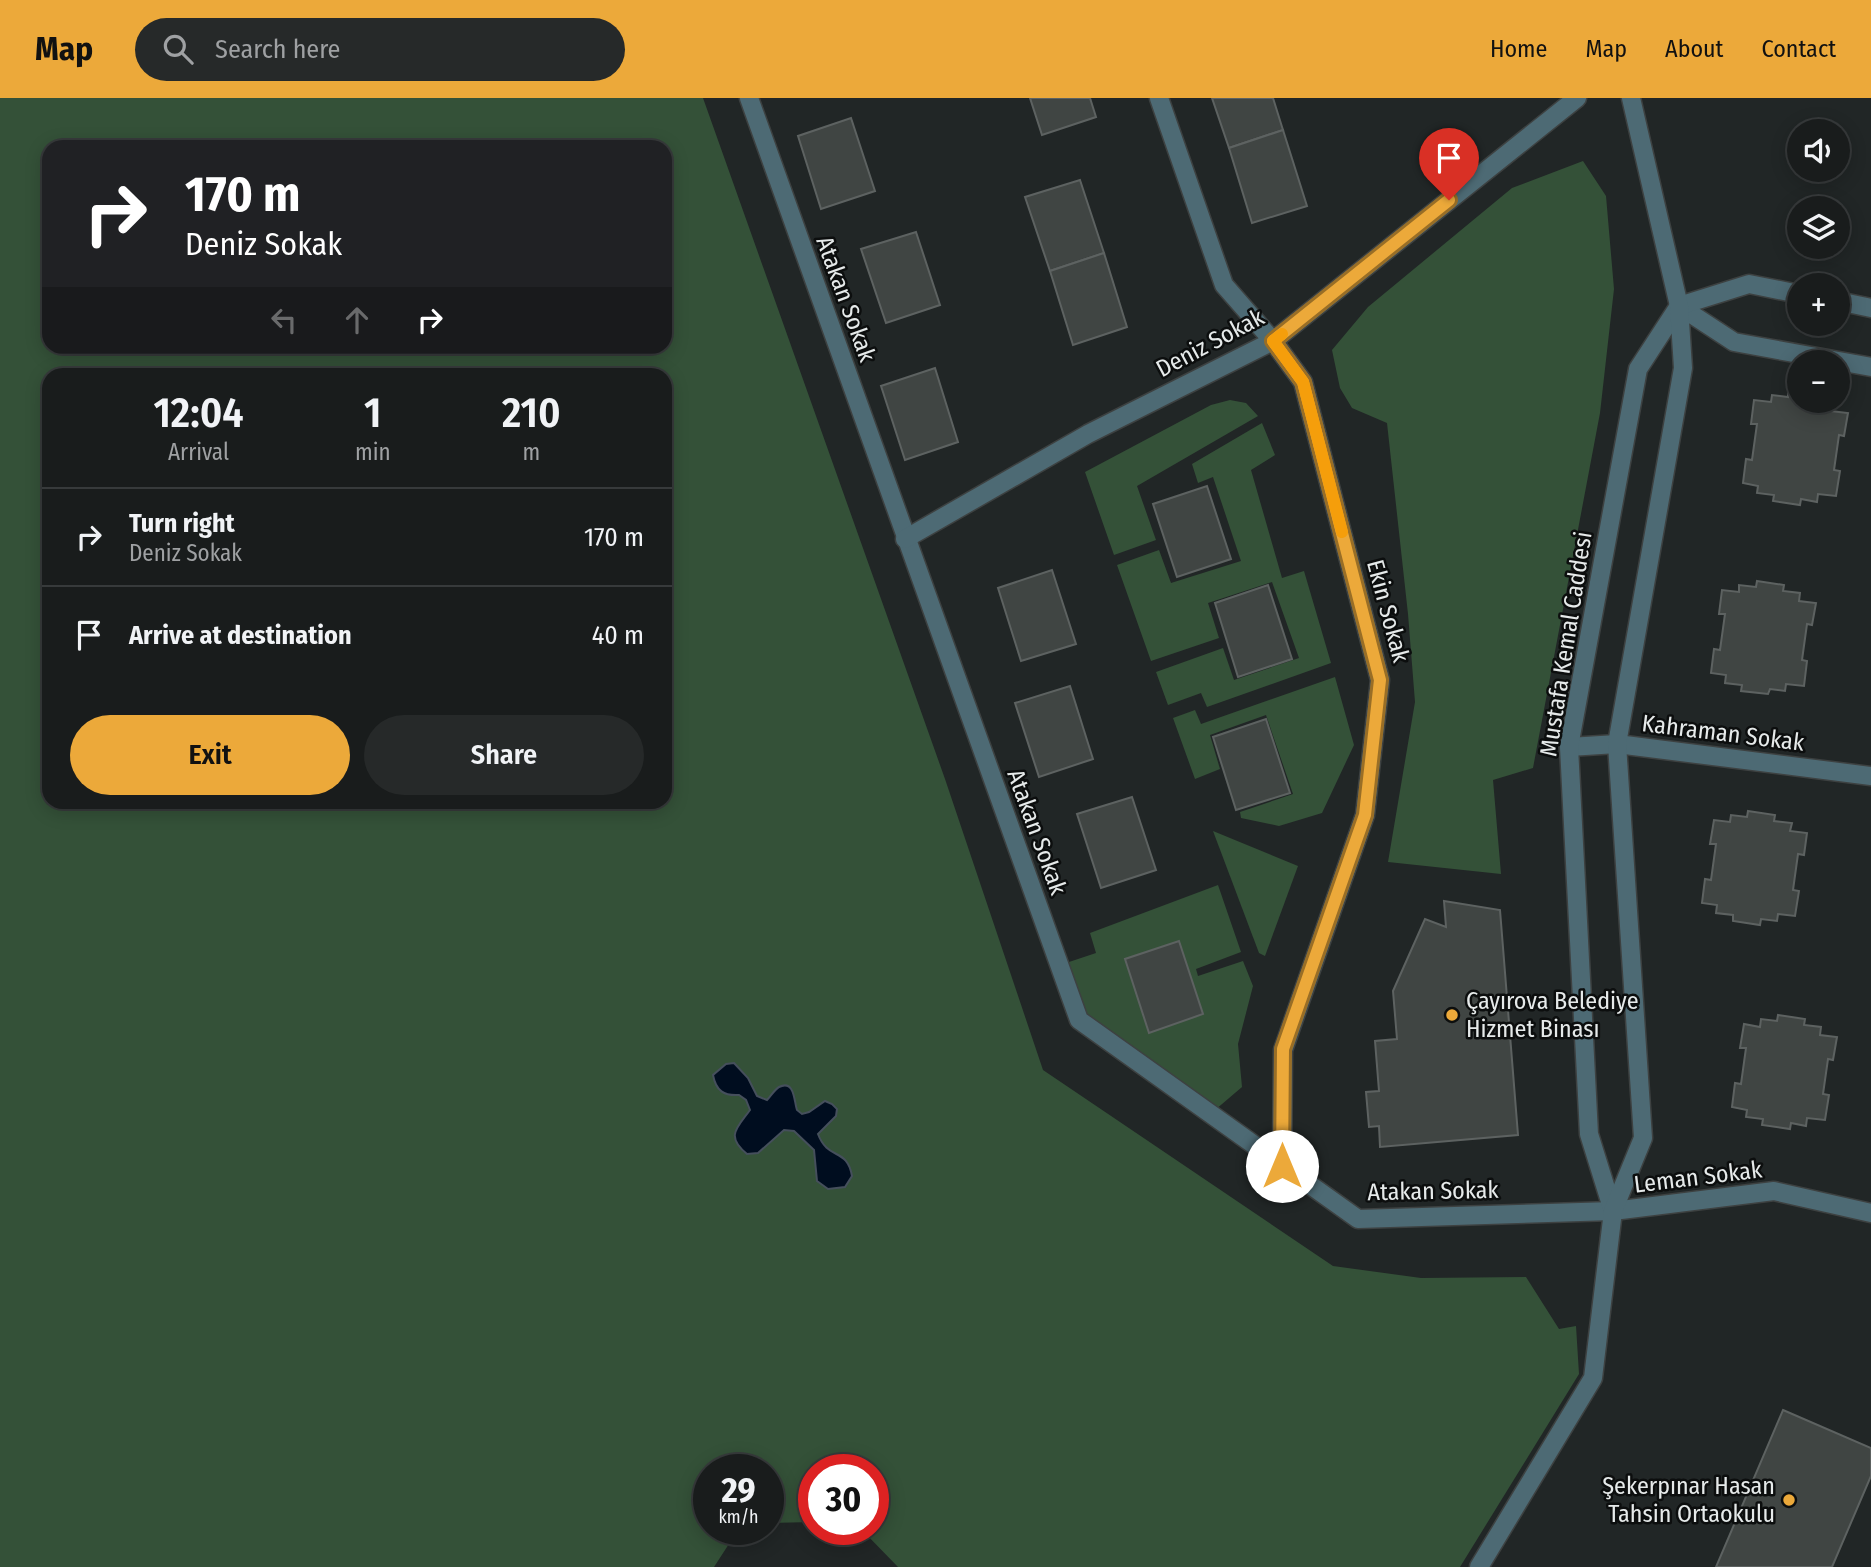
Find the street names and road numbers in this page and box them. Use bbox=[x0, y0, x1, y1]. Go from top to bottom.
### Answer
street label: Atakan Sokak bbox=[810, 233, 882, 366]
street label: Deniz Sokak bbox=[1151, 303, 1269, 383]
street label: Mustafa Kemal Caddesi bbox=[1534, 530, 1598, 758]
street label: Ekin Sokak bbox=[1361, 557, 1415, 666]
street label: Kahraman Sokak bbox=[1640, 709, 1806, 757]
street label: Atakan Sokak bbox=[1001, 766, 1073, 899]
street label: Leman Sokak bbox=[1632, 1155, 1764, 1199]
street label: Atakan Sokak bbox=[1367, 1176, 1500, 1206]

